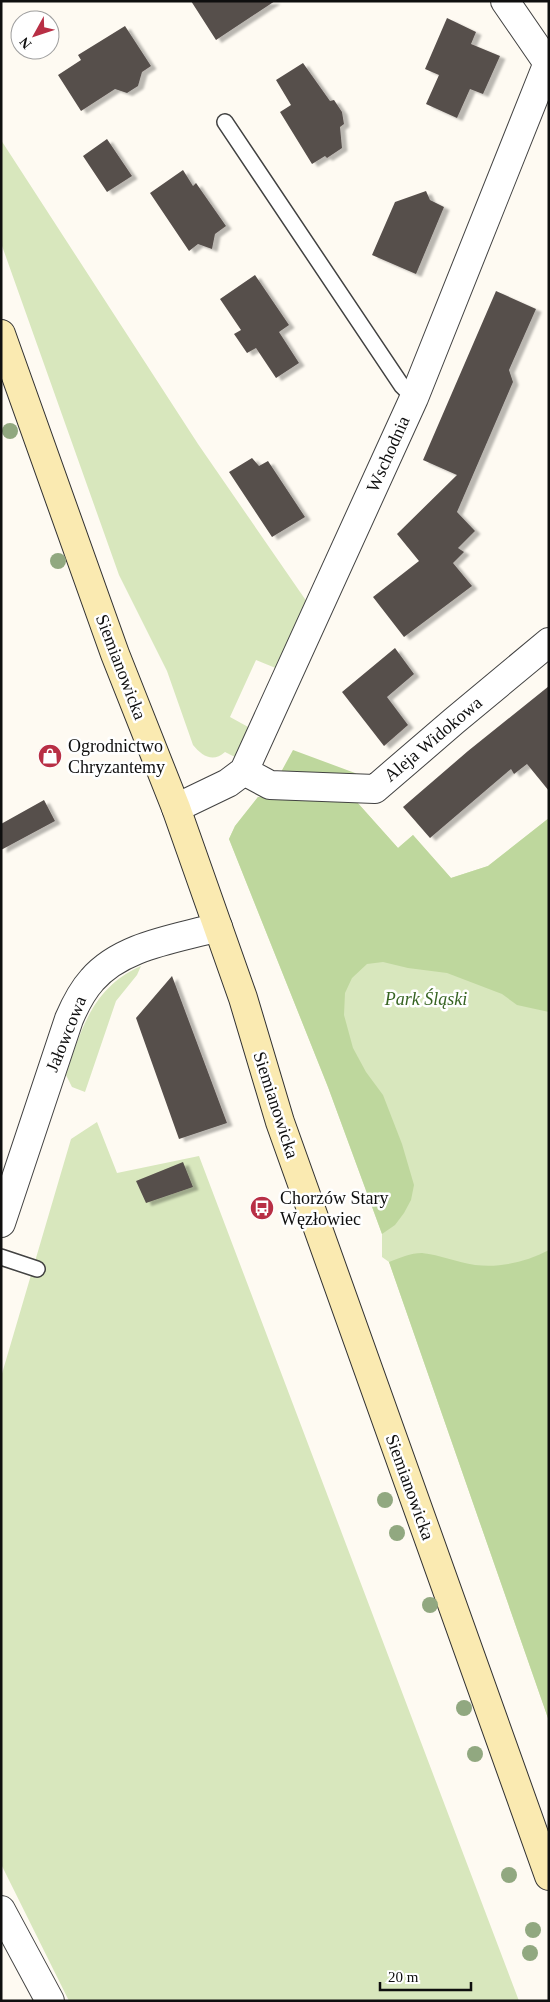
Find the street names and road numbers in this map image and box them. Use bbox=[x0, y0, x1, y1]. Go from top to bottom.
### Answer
street label: Wschodnia bbox=[362, 413, 414, 495]
street label: Siemianowicka bbox=[92, 612, 150, 722]
street label: Aleja Widokowa bbox=[380, 692, 486, 786]
street label: Jałowcowa bbox=[42, 993, 90, 1075]
street label: Siemianowicka bbox=[249, 1049, 303, 1161]
street label: Siemianowicka bbox=[382, 1431, 438, 1543]

